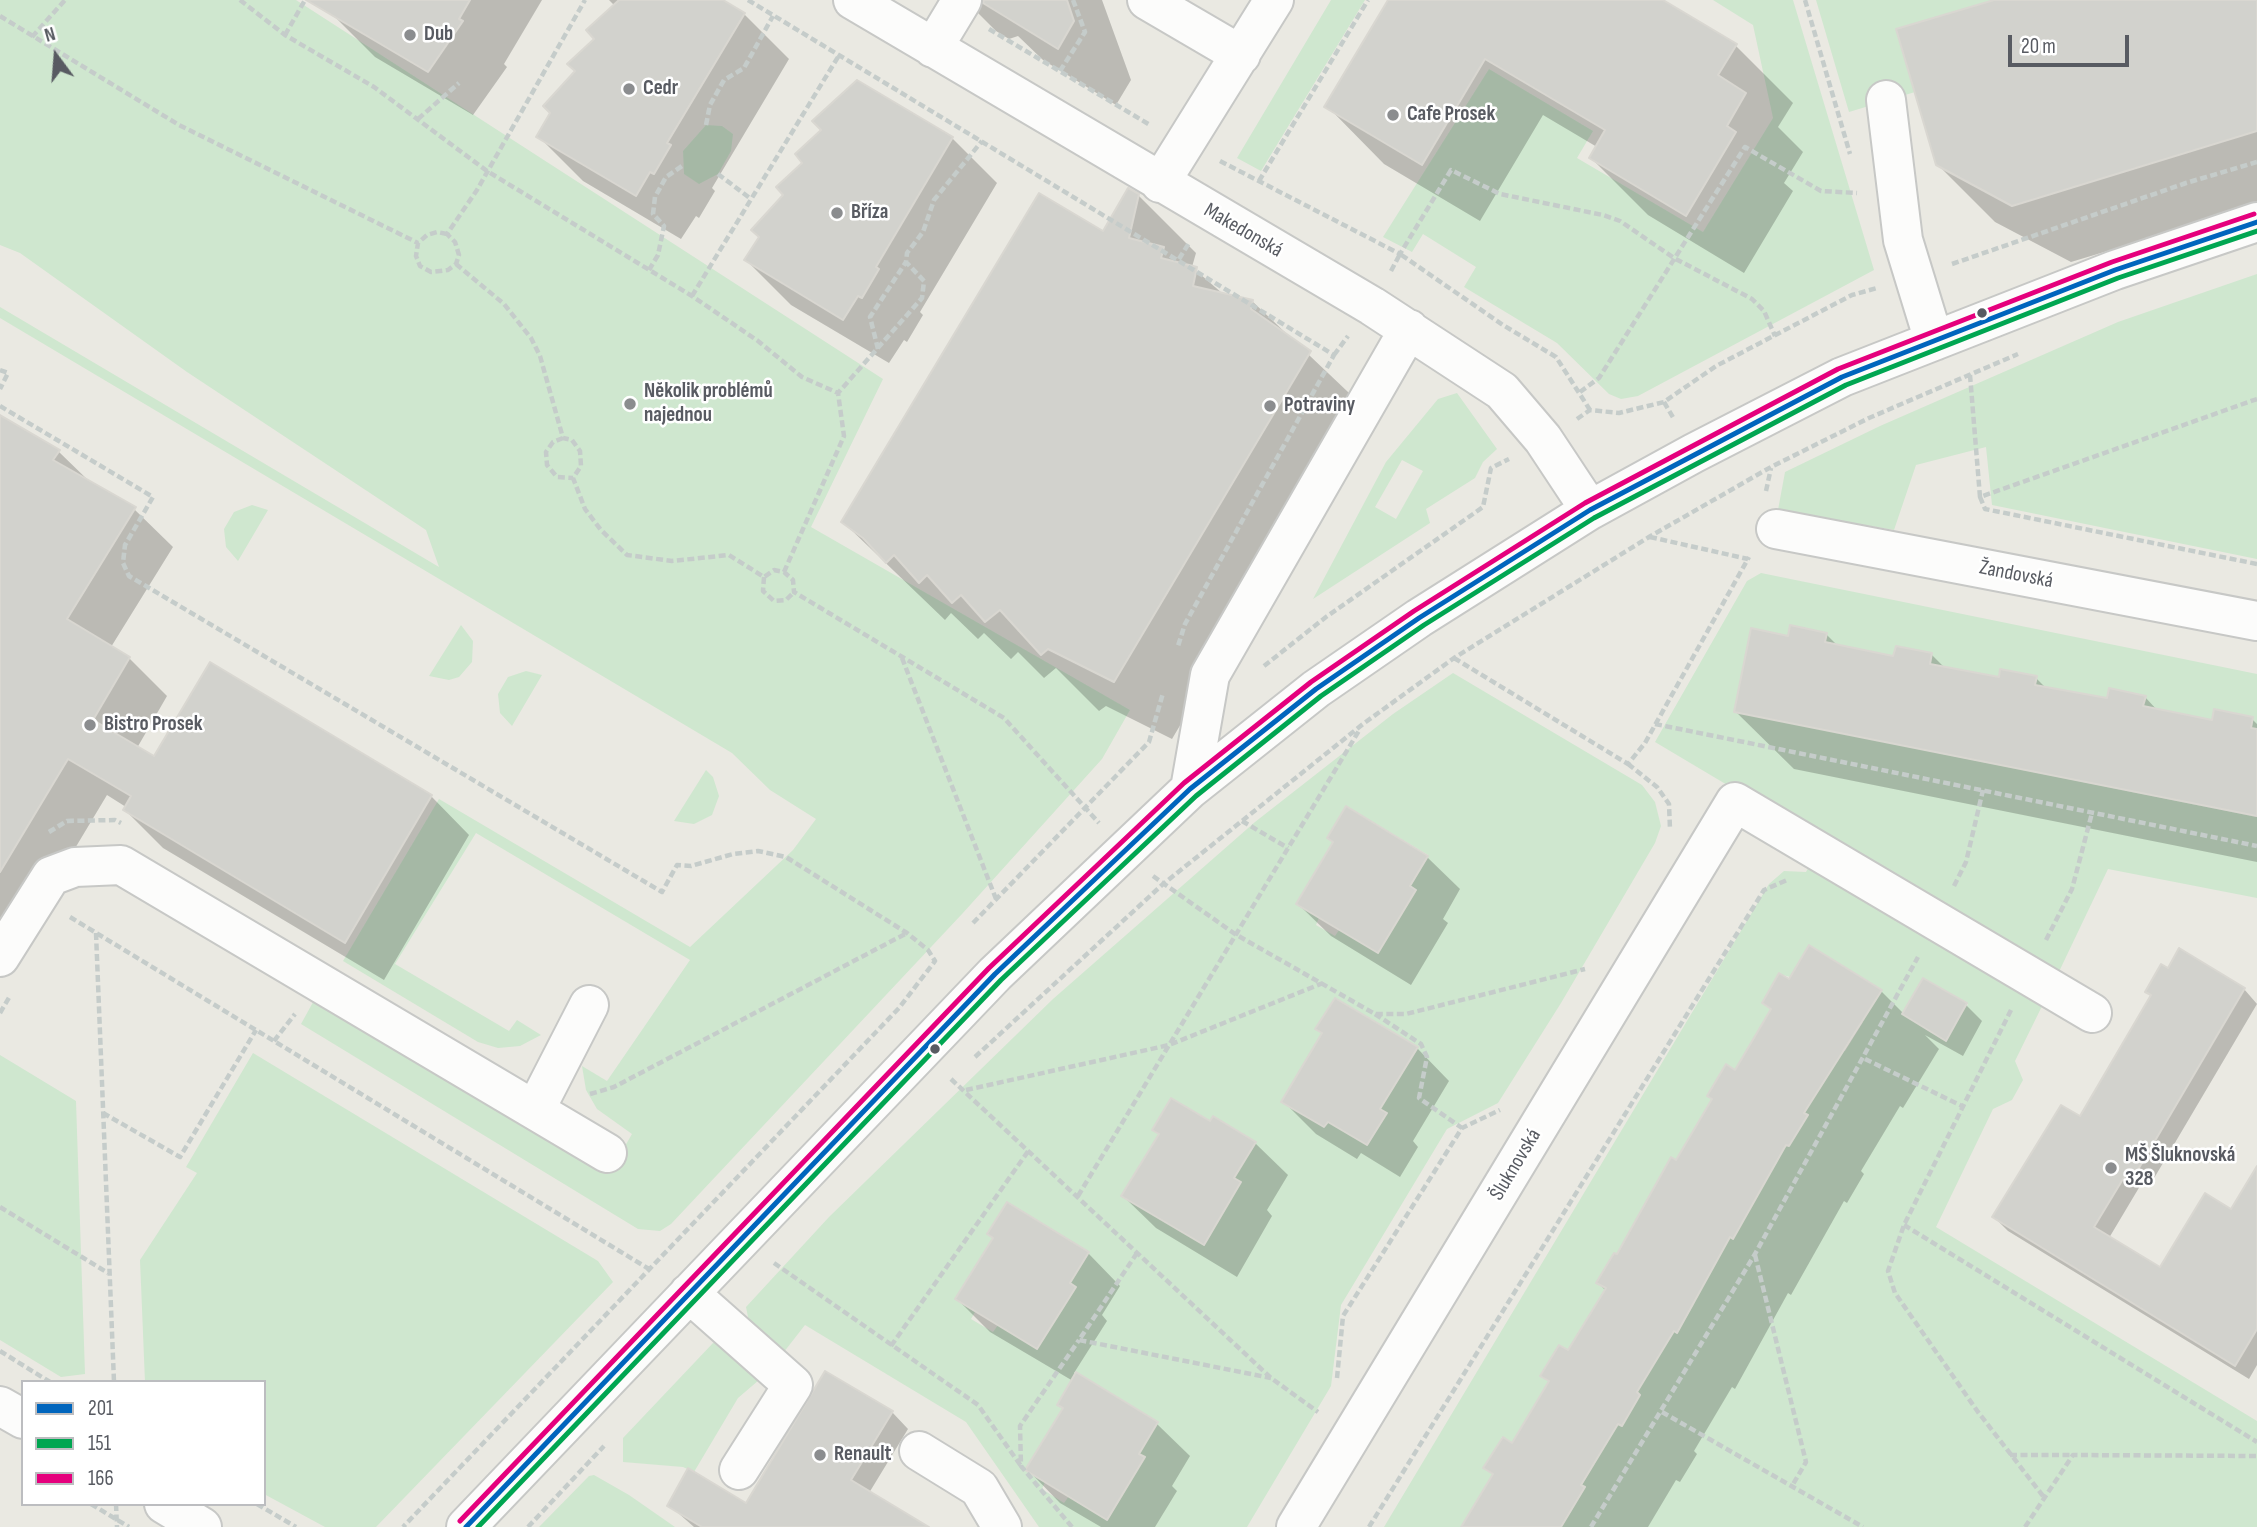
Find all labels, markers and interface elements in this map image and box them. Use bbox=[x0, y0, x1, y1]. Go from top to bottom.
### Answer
north arrow bbox=[21, 21, 91, 91]
scale bar bbox=[2012, 21, 2133, 65]
place label: Dub bbox=[424, 22, 453, 48]
text: N bbox=[42, 23, 58, 48]
marker: Dub bbox=[402, 27, 418, 43]
text: 20 m bbox=[2021, 34, 2056, 59]
place label: Cedr bbox=[643, 76, 678, 102]
marker: Cedr bbox=[621, 81, 637, 97]
place label: Cafe Prosek bbox=[1407, 102, 1495, 128]
marker: Cafe Prosek bbox=[1385, 107, 1401, 123]
street label: Makedonská bbox=[1199, 198, 1287, 264]
place label: Bříza bbox=[851, 200, 888, 226]
marker: Bříza bbox=[829, 205, 845, 221]
unlabelled marker bbox=[1975, 306, 1989, 320]
place label: Několik problémů najednou bbox=[644, 379, 773, 429]
place label: Potraviny bbox=[1284, 393, 1355, 419]
marker: Několik problémů najednou bbox=[622, 396, 638, 412]
marker: Potraviny bbox=[1262, 398, 1278, 414]
street label: Žandovská bbox=[1977, 556, 2055, 594]
place label: Bistro Prosek bbox=[104, 712, 203, 738]
marker: Bistro Prosek bbox=[82, 717, 98, 733]
unlabelled marker bbox=[928, 1042, 942, 1056]
street label: Šluknovská bbox=[1485, 1125, 1547, 1205]
place label: MŠ Šluknovská 328 bbox=[2125, 1143, 2235, 1193]
marker: MŠ Šluknovská 328 bbox=[2103, 1160, 2119, 1176]
legend bbox=[21, 1380, 266, 1506]
text: 201 bbox=[88, 1396, 113, 1421]
text: 151 bbox=[88, 1431, 111, 1456]
place label: Renault bbox=[834, 1442, 891, 1468]
marker: Renault bbox=[812, 1447, 828, 1463]
text: 166 bbox=[88, 1466, 114, 1491]

